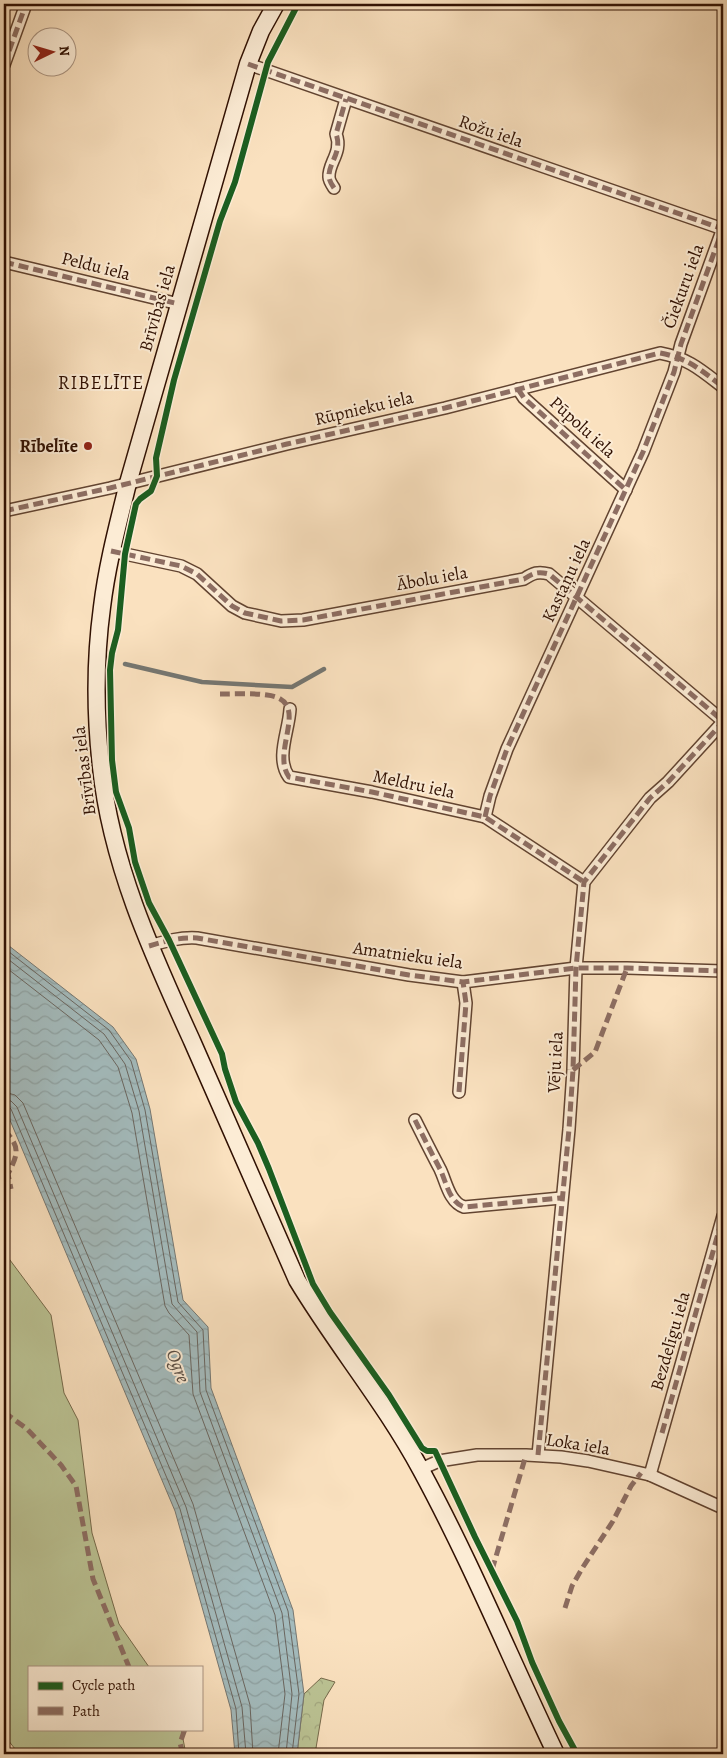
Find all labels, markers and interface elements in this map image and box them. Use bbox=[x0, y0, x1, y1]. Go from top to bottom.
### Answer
north arrow bbox=[28, 28, 78, 78]
text: N bbox=[55, 45, 74, 57]
street label: Rožu iela bbox=[455, 109, 527, 153]
street label: Čiekuru iela bbox=[657, 240, 710, 332]
street label: Peldu iela bbox=[59, 246, 134, 286]
street label: Brīvības iela bbox=[133, 261, 181, 355]
district label: RIBELĪTE bbox=[58, 370, 144, 396]
street label: Rūpnieku iela bbox=[312, 385, 416, 431]
street label: Pūpolu iela bbox=[545, 391, 622, 464]
place label: Rībelīte bbox=[20, 434, 78, 458]
marker: Rībelīte bbox=[82, 440, 94, 452]
street label: Kastaņu iela bbox=[536, 533, 596, 626]
street label: Ābolu iela bbox=[394, 560, 470, 596]
street label: Brīvības iela bbox=[67, 724, 101, 817]
street label: Meldru iela bbox=[371, 764, 458, 805]
street label: Amatnieku iela bbox=[351, 935, 465, 975]
street label: Vēju iela bbox=[541, 1030, 569, 1094]
street label: Bezdelīgu iela bbox=[644, 1288, 696, 1394]
water label: Ogre bbox=[160, 1345, 196, 1387]
street label: Loka iela bbox=[544, 1427, 612, 1461]
legend bbox=[28, 1666, 202, 1730]
text: Cycle path bbox=[72, 1675, 135, 1695]
text: Path bbox=[72, 1701, 100, 1721]

